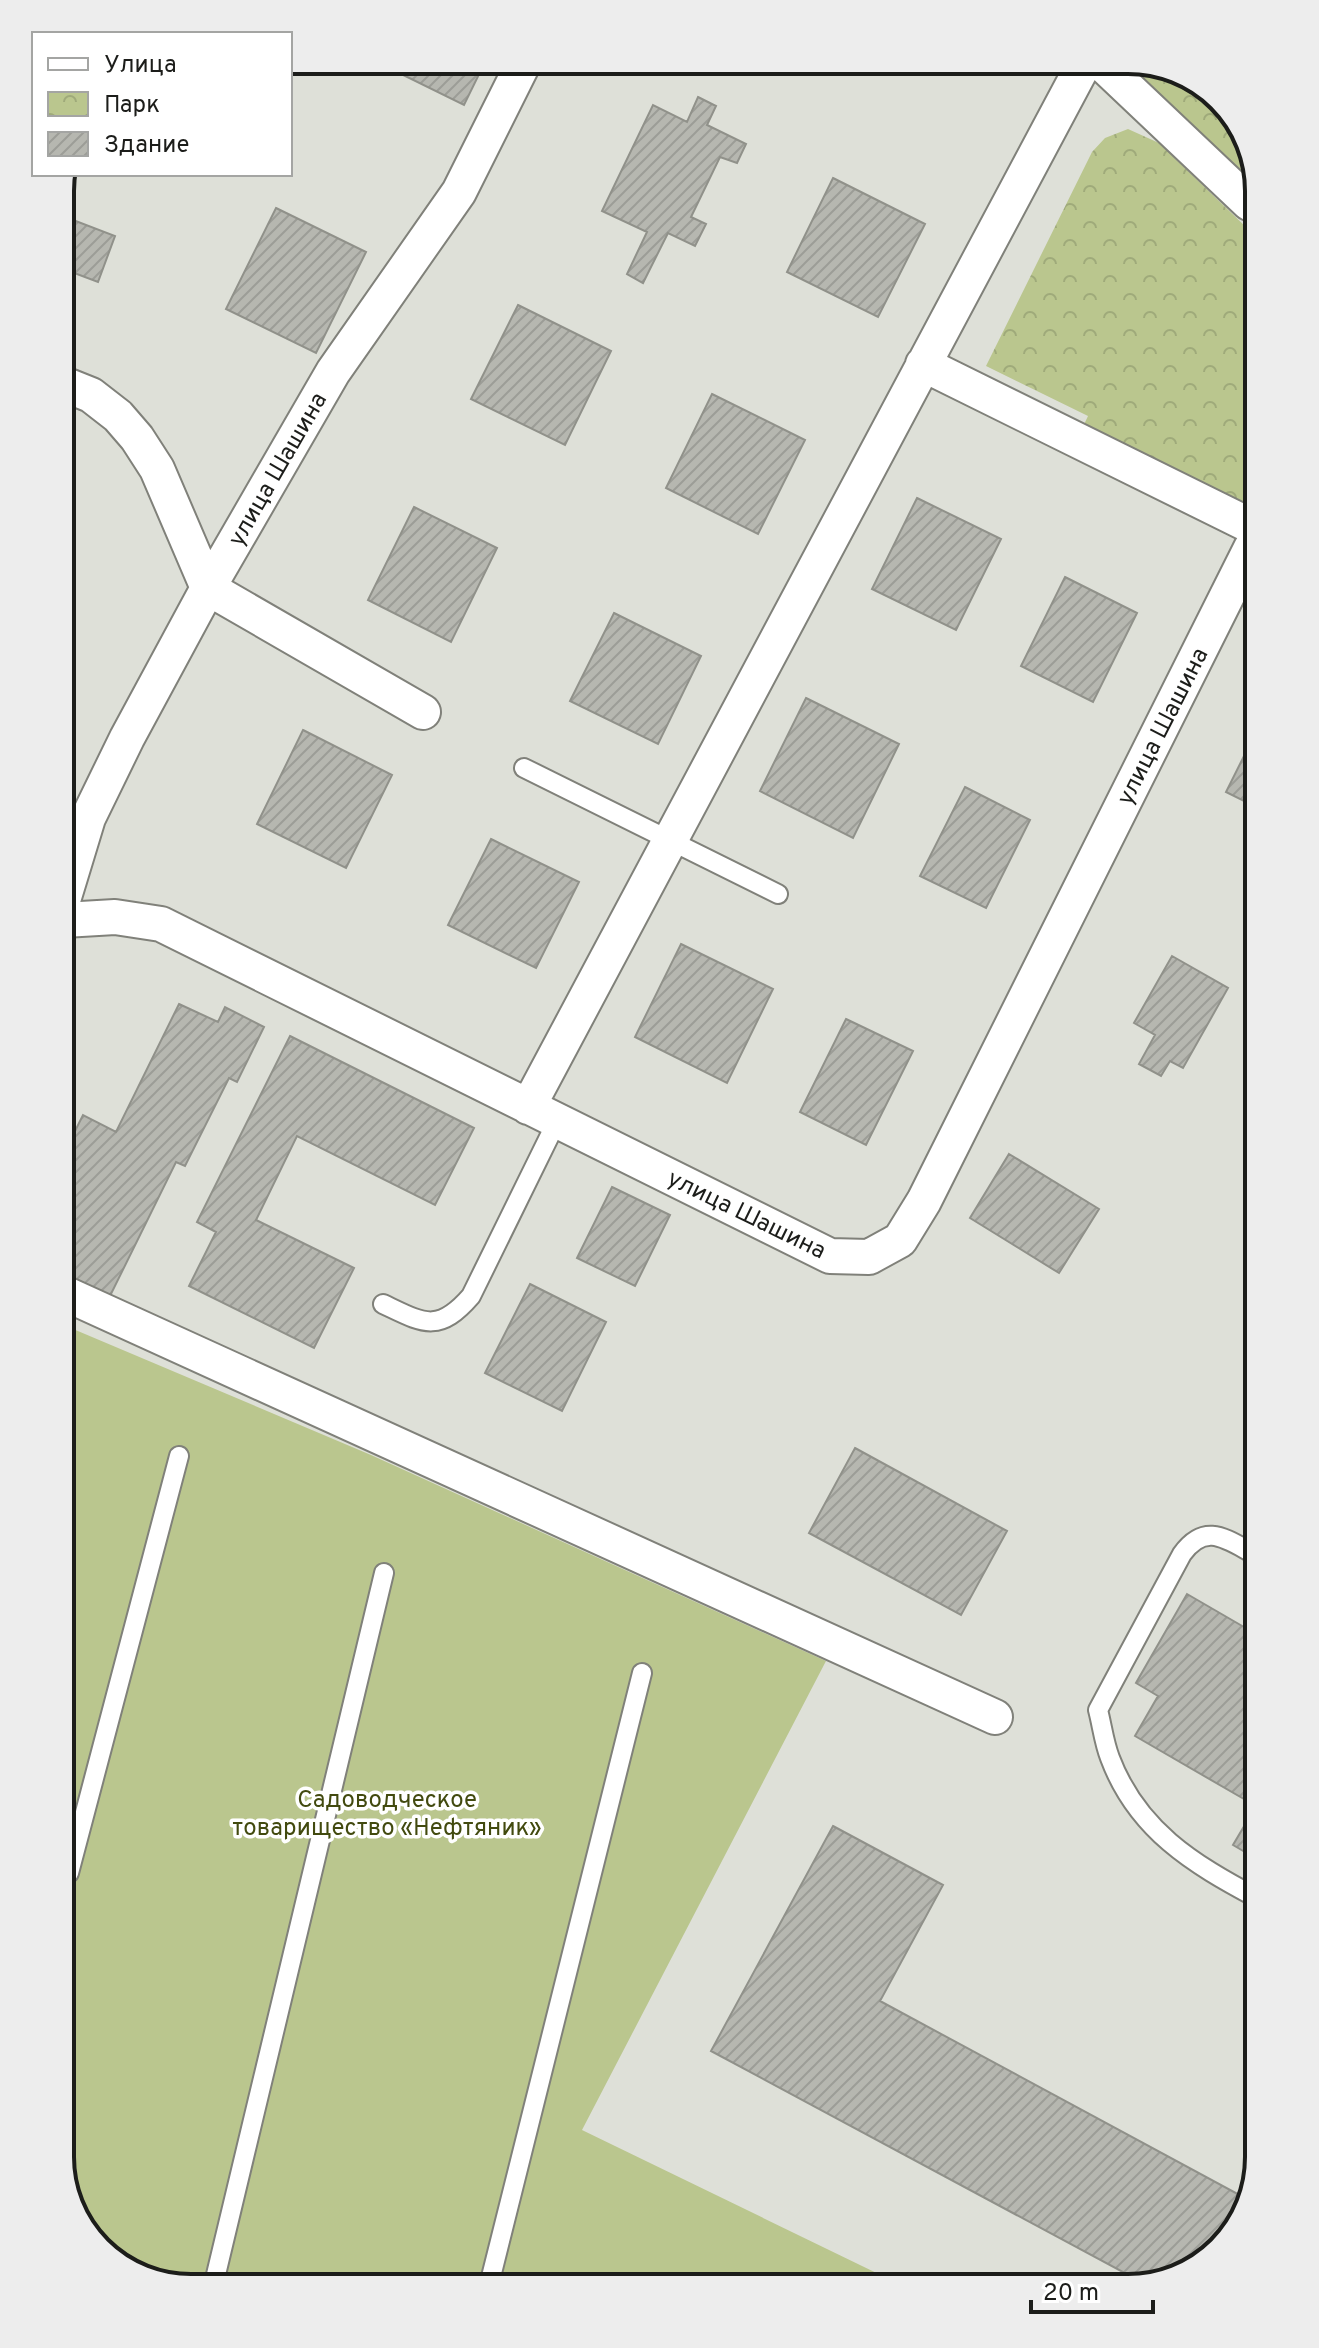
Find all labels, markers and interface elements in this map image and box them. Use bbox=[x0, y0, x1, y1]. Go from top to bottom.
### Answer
legend bbox=[32, 32, 292, 176]
text: Улица bbox=[104, 51, 177, 81]
text: Парк bbox=[104, 91, 160, 121]
text: Здание bbox=[104, 131, 190, 161]
street label: улица Шашина bbox=[223, 388, 335, 552]
street label: улица Шашина bbox=[1111, 643, 1216, 811]
street label: улица Шашина bbox=[662, 1164, 830, 1267]
park label: Садоводческое товарищество «Нефтяник» bbox=[232, 1786, 542, 1844]
scale bar bbox=[1031, 2264, 1153, 2314]
text: 20 m bbox=[1043, 2279, 1099, 2309]

